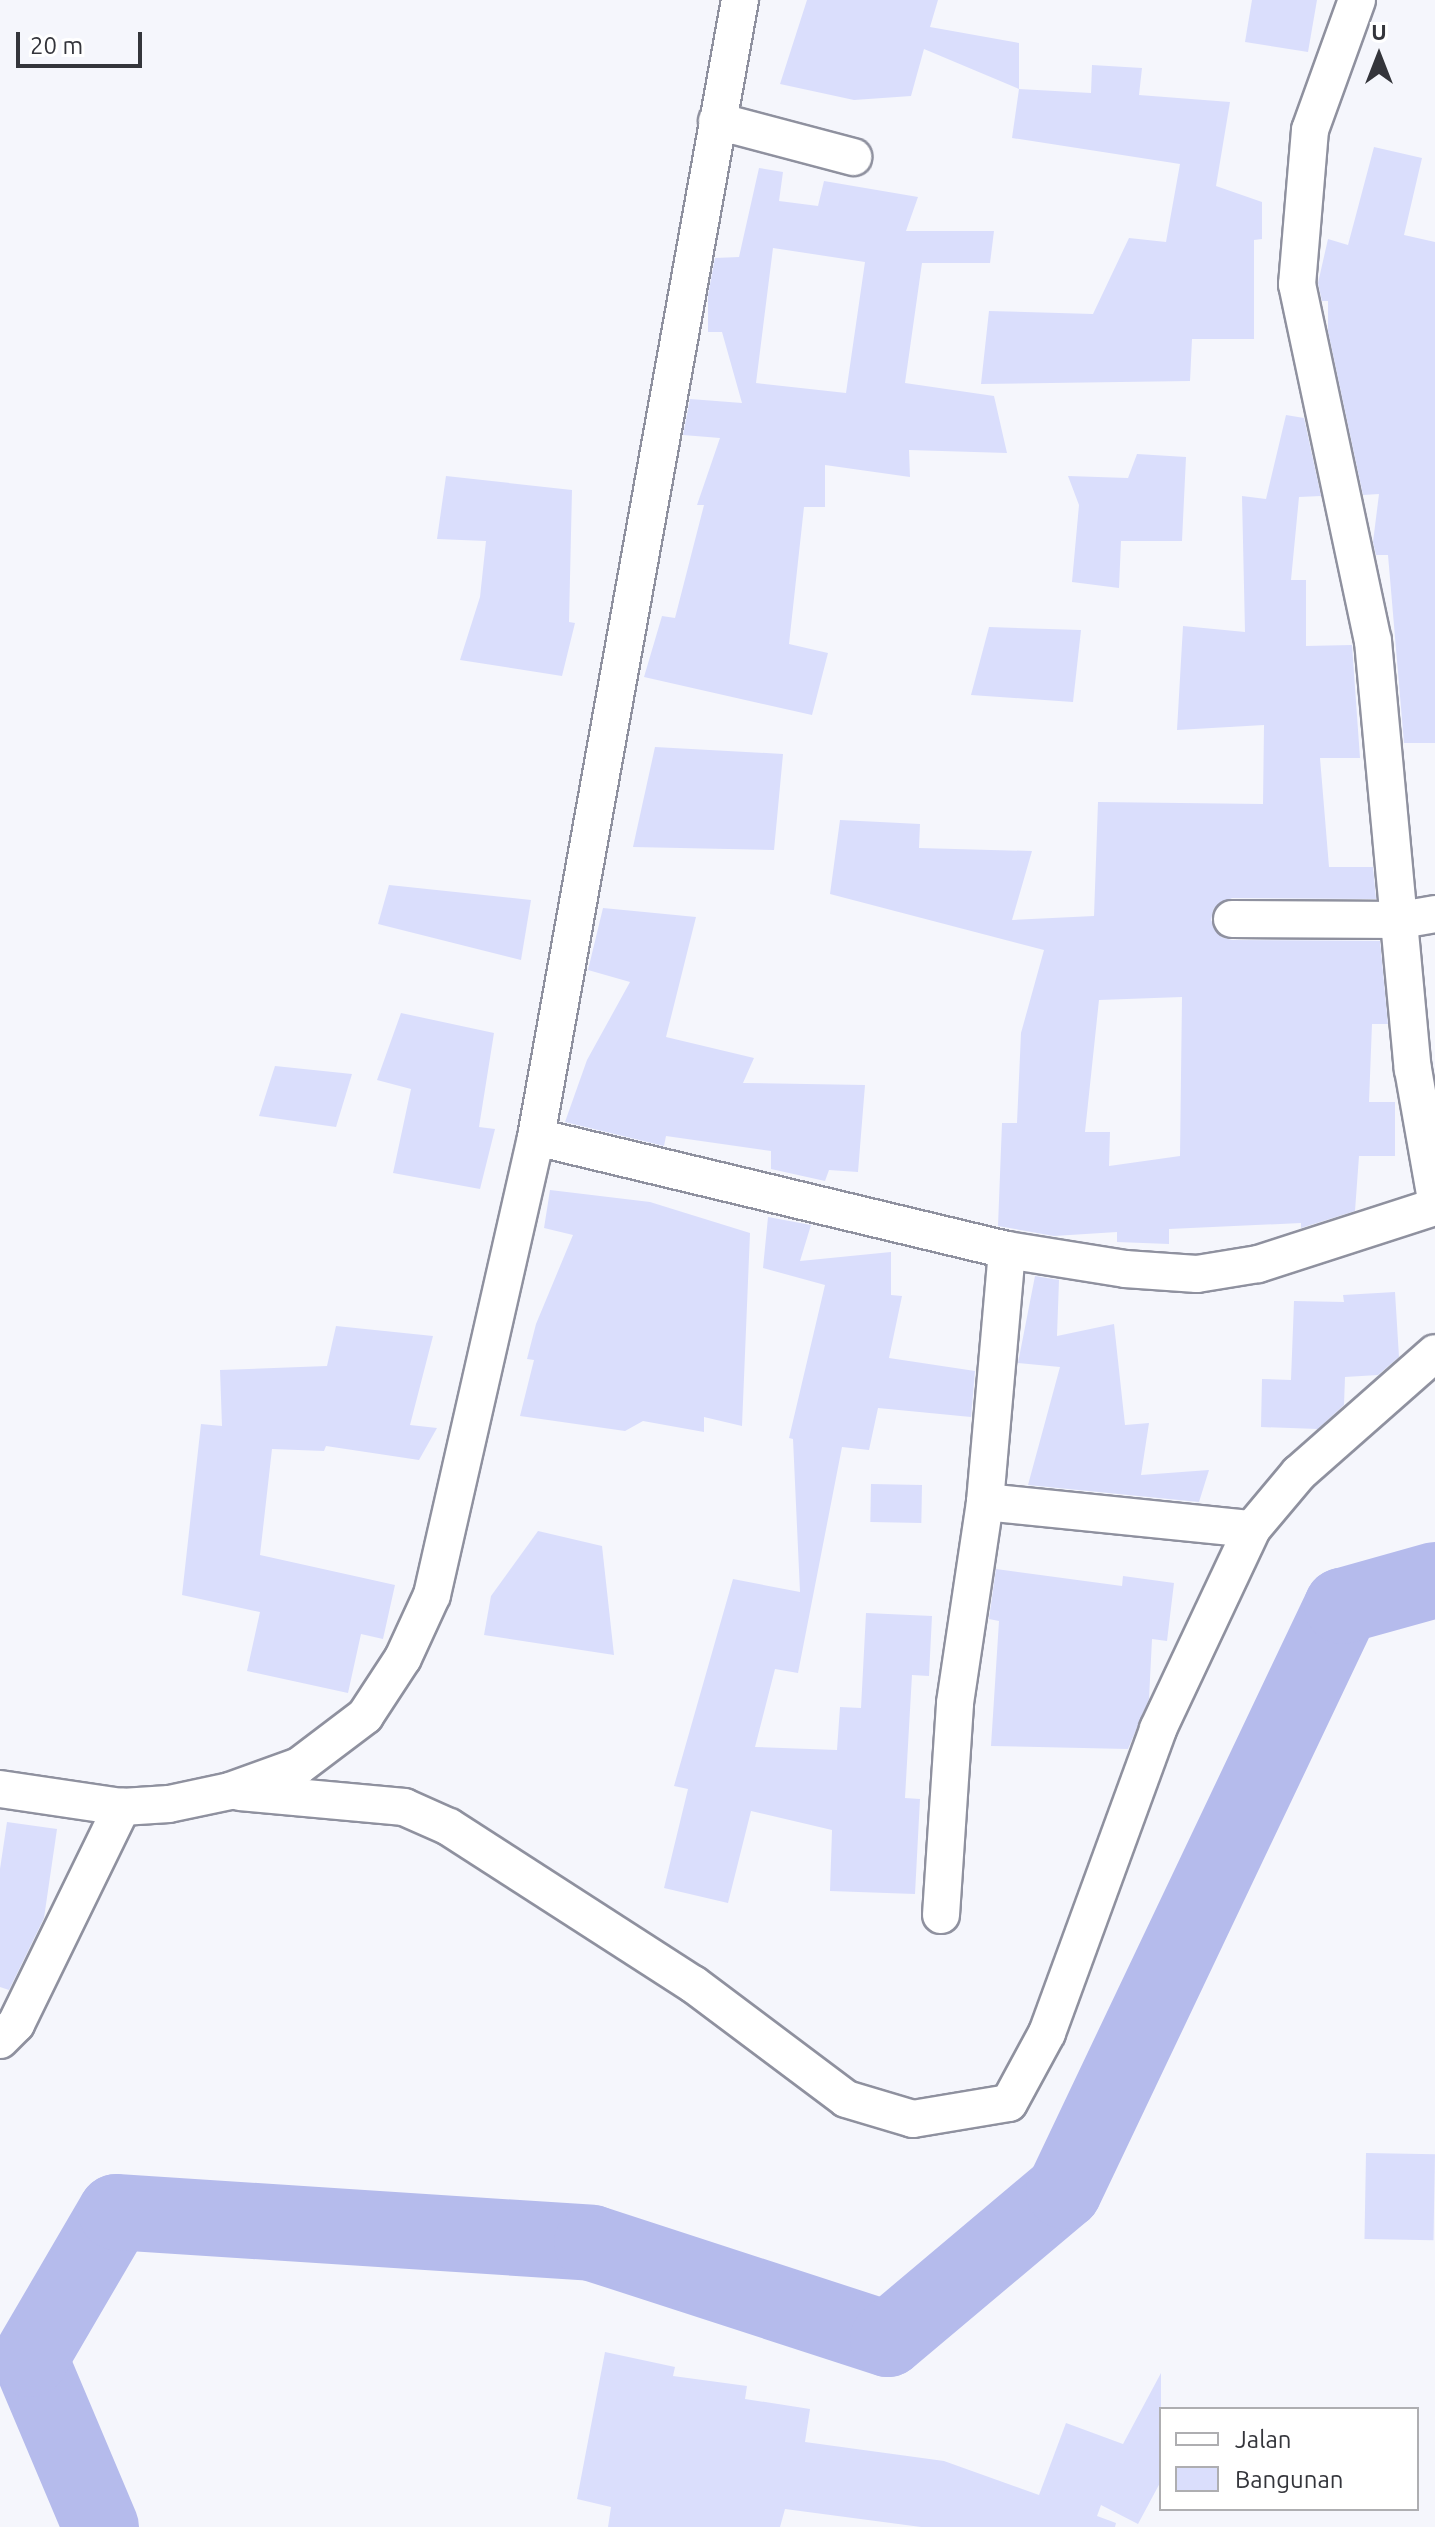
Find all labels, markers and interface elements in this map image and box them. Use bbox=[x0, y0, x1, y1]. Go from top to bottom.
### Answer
scale bar bbox=[20, 16, 146, 66]
north arrow bbox=[1339, 16, 1419, 96]
text: U bbox=[1371, 19, 1387, 44]
text: 20 m bbox=[30, 32, 83, 59]
legend bbox=[1159, 2407, 1419, 2511]
text: Jalan bbox=[1235, 2426, 1292, 2453]
text: Bangunan bbox=[1235, 2466, 1344, 2493]

